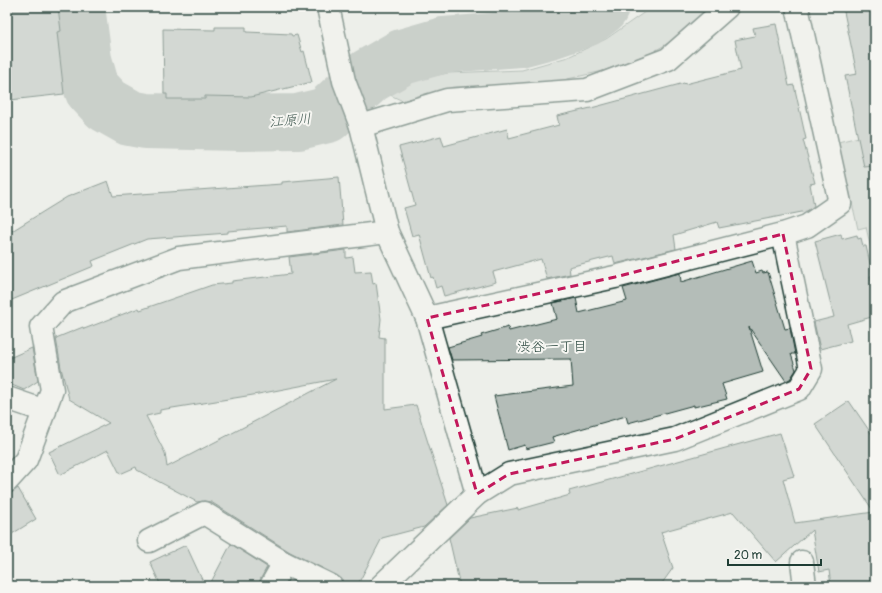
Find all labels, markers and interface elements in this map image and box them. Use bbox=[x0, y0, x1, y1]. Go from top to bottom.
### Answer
water label: 江原川 bbox=[268, 110, 312, 131]
district label: 渋谷一丁目 bbox=[517, 338, 587, 355]
scale bar bbox=[728, 541, 821, 567]
text: 20 m bbox=[734, 548, 763, 563]

